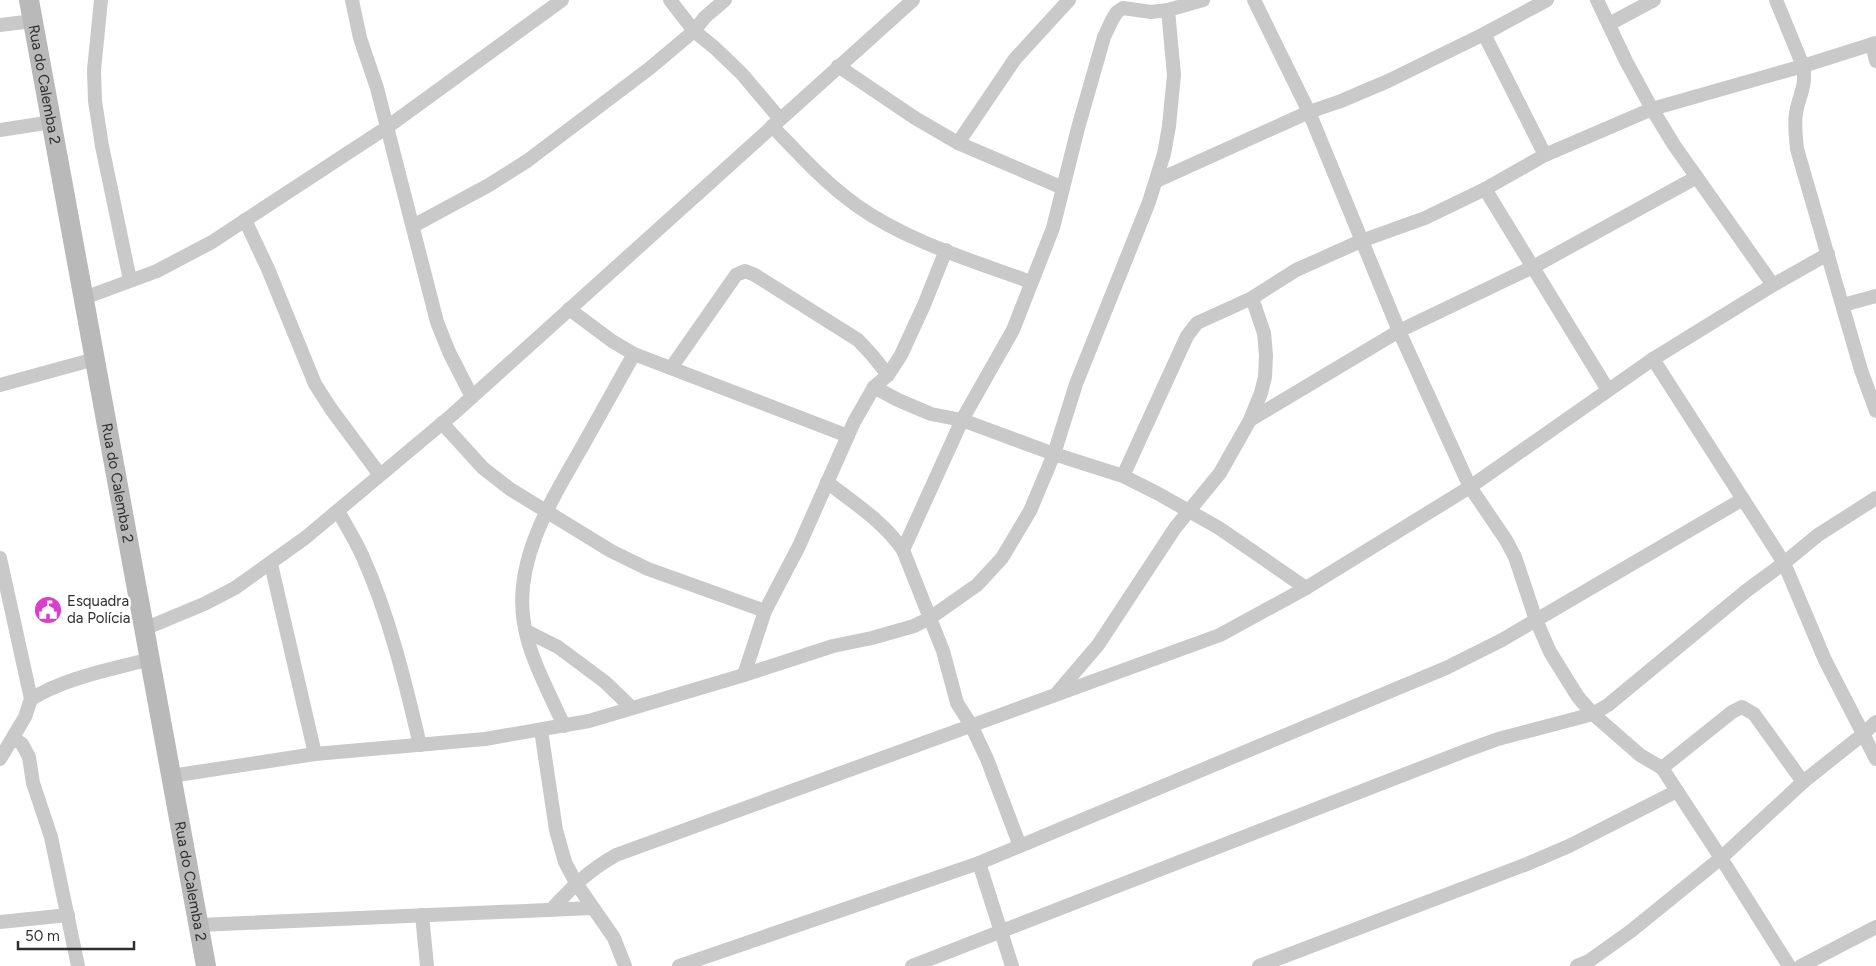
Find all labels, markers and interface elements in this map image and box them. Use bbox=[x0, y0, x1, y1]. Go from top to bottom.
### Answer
street label: Rua do Calemba 2 bbox=[25, 23, 64, 146]
street label: Rua do Calemba 2 bbox=[98, 421, 137, 544]
place label: Esquadra da Polícia bbox=[67, 592, 130, 627]
public building icon: Esquadra da Polícia bbox=[33, 595, 63, 625]
street label: Rua do Calemba 2 bbox=[171, 820, 210, 943]
scale bar bbox=[18, 918, 134, 950]
text: 50 m bbox=[25, 927, 60, 945]

